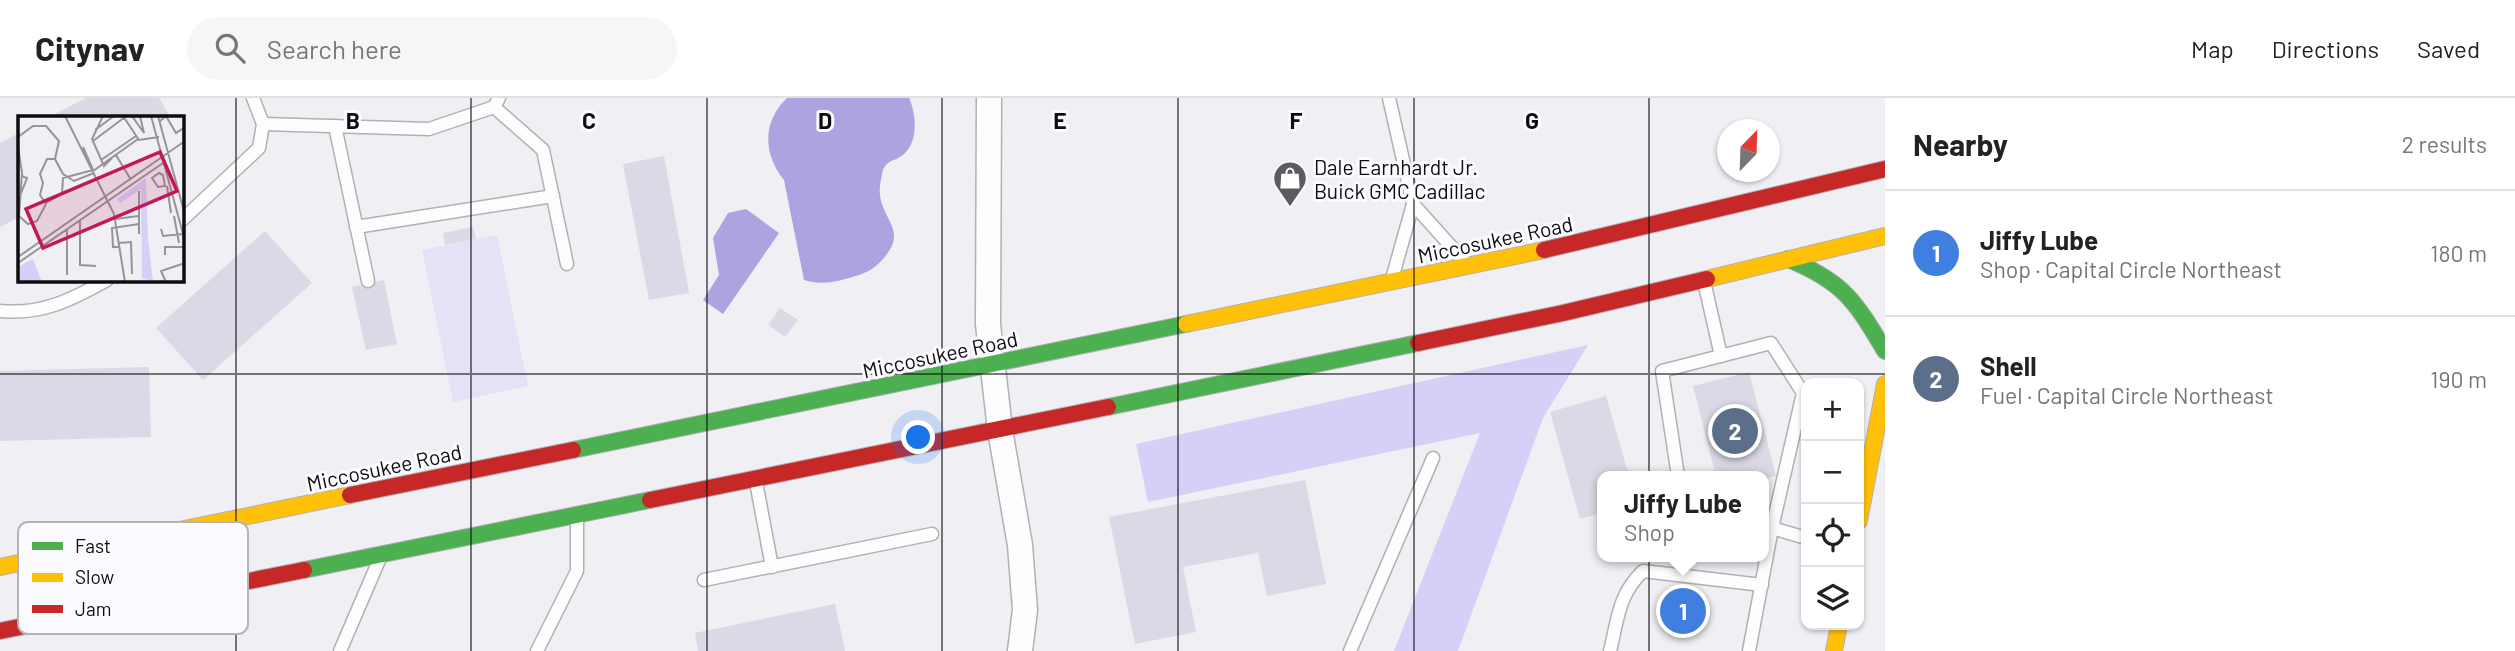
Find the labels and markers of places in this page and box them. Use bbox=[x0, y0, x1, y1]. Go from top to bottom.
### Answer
place label: Dale Earnhardt Jr. Buick GMC Cadillac bbox=[1314, 154, 1485, 203]
shop icon: Dale Earnhardt Jr. Buick GMC Cadillac bbox=[1271, 159, 1309, 208]
pin: 2 bbox=[1712, 405, 1758, 457]
pin: 1 bbox=[1660, 585, 1706, 637]

